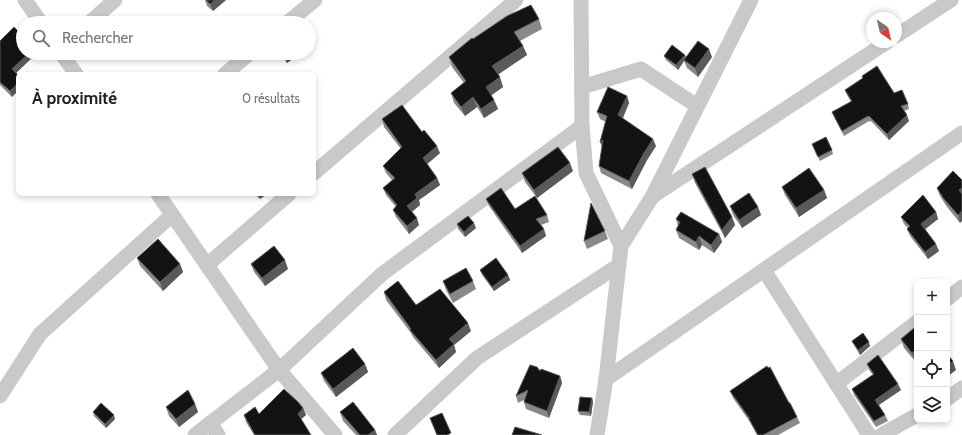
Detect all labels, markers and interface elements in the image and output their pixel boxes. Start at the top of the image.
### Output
north arrow [866,12,902,48]
search box [16,16,316,60]
icon: search [30,27,52,49]
text: Rechercher [62,29,133,47]
text: À proximité [32,88,117,108]
text: 0 résultats [242,90,300,106]
map controls [914,279,950,423]
button: + [914,279,950,315]
button: − [914,315,950,351]
button: locate [914,351,950,387]
button: layers [914,387,950,423]

